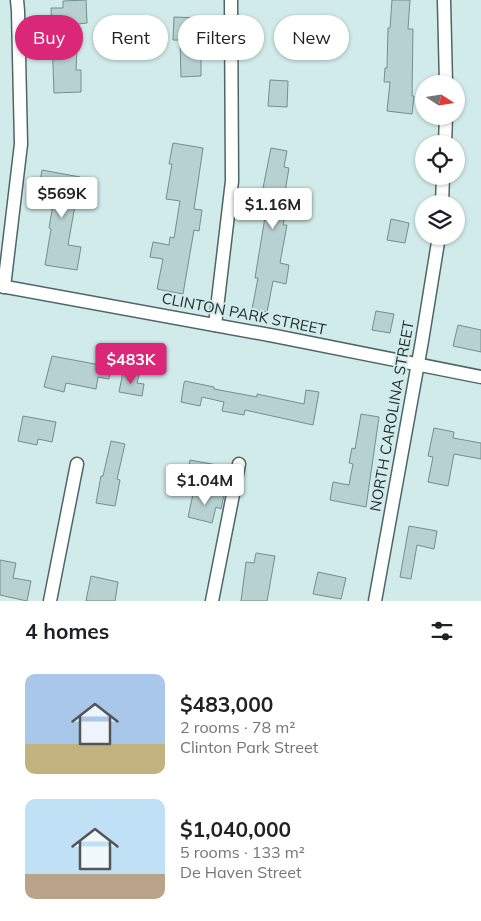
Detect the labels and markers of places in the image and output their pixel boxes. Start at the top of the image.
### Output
pin: $569K [27,176,97,219]
pin: $1.16M [232,188,314,230]
pin: $483K [96,342,166,385]
pin: $1.04M [164,464,246,506]

